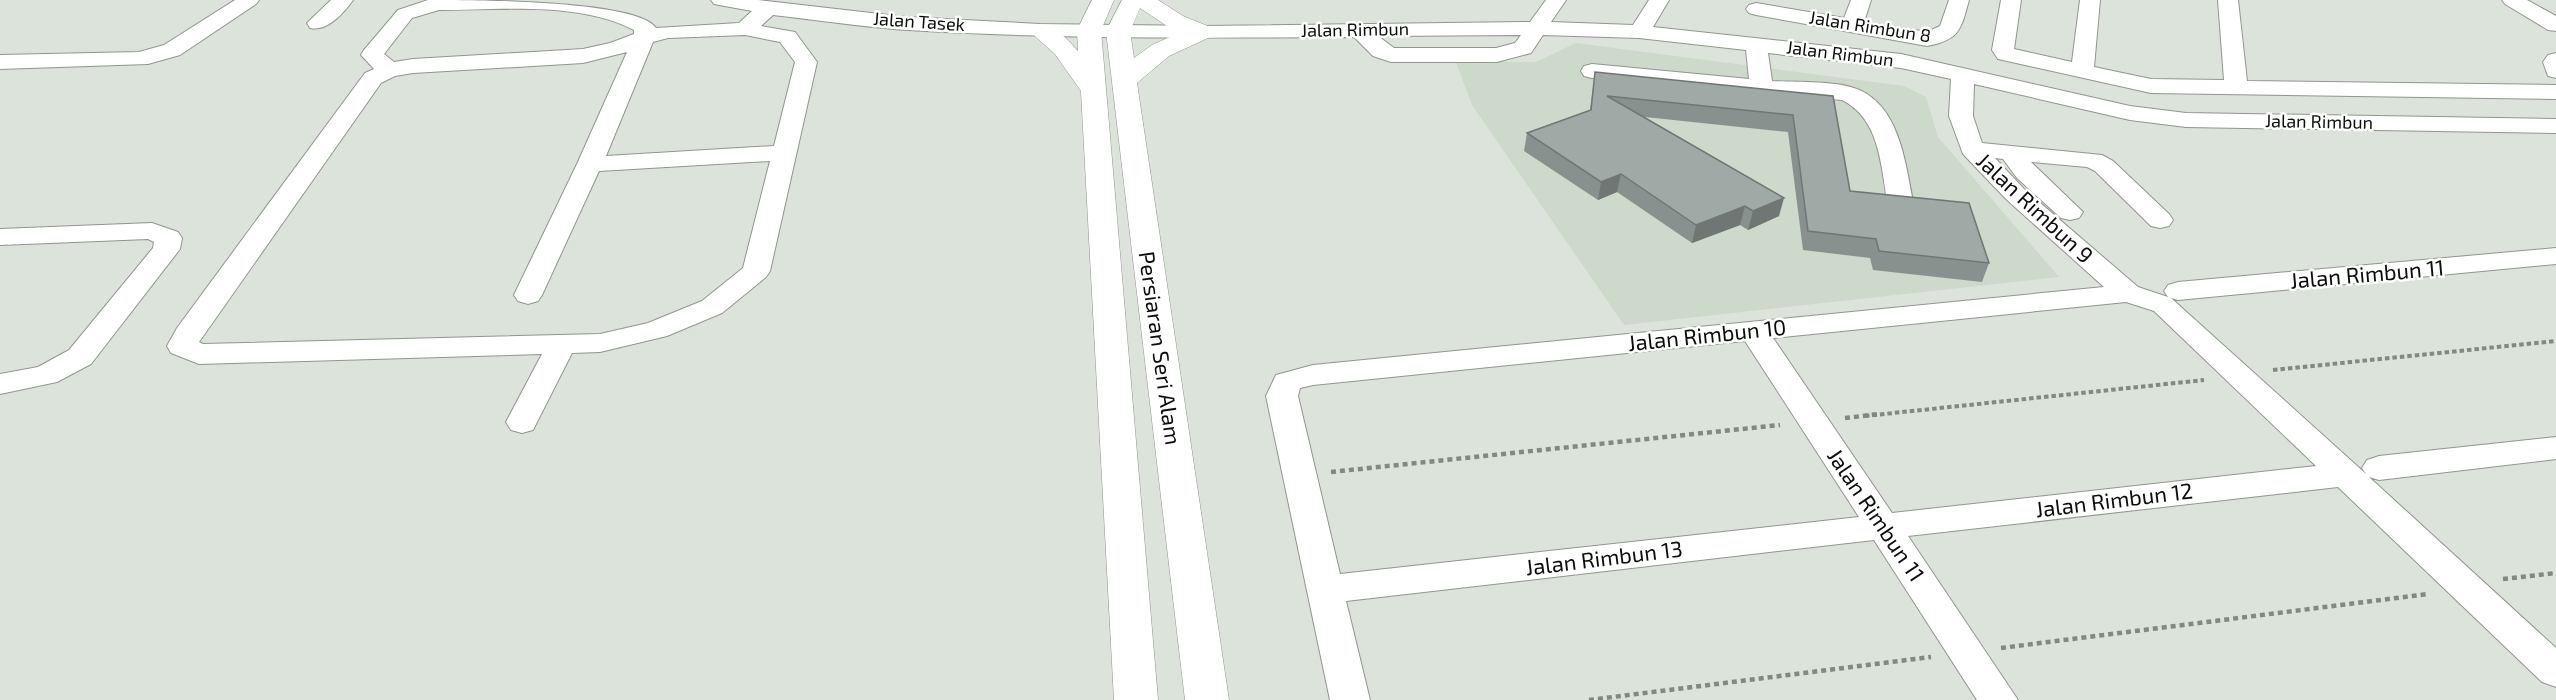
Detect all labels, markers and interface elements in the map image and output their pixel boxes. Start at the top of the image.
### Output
street label: Jalan Rimbun 8 [1808,6,1933,46]
street label: Jalan Tasek [872,7,966,35]
street label: Jalan Rimbun [1301,17,1409,41]
street label: Jalan Rimbun [1785,36,1895,71]
street label: Jalan Rimbun [2265,109,2373,133]
street label: Jalan Rimbun 9 [1972,147,2099,268]
street label: Persiaran Seri Alam [1135,249,1187,446]
street label: Jalan Rimbun 11 [2289,253,2445,293]
street label: Jalan Rimbun 10 [1626,313,1787,355]
street label: Jalan Rimbun 11 [1823,443,1931,586]
street label: Jalan Rimbun 12 [2034,476,2194,522]
street label: Jalan Rimbun 13 [1524,534,1684,580]

